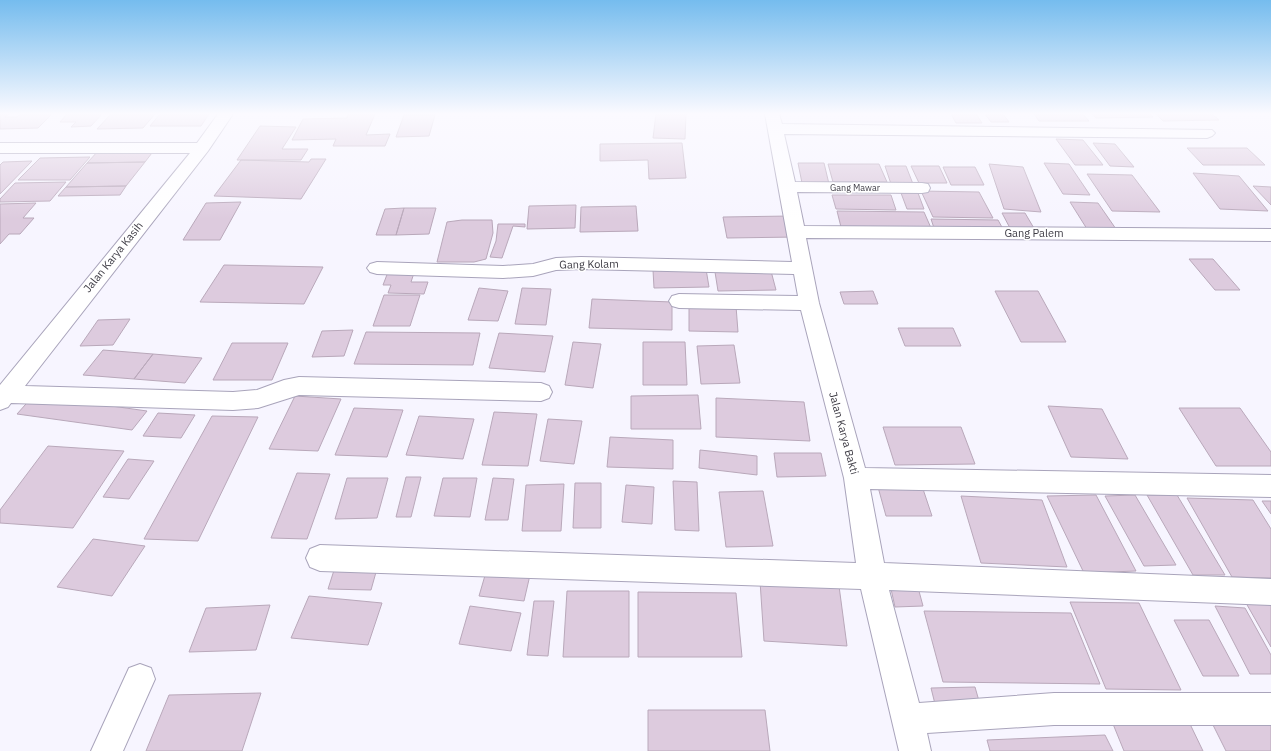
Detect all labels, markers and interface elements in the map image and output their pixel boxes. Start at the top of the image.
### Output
street label: Gang Mawar [830,182,881,193]
street label: Jalan Karya Kasih [80,219,146,295]
street label: Gang Palem [1004,226,1064,240]
street label: Gang Kolam [559,256,619,272]
street label: Jalan Karya Bakti [826,390,862,476]

